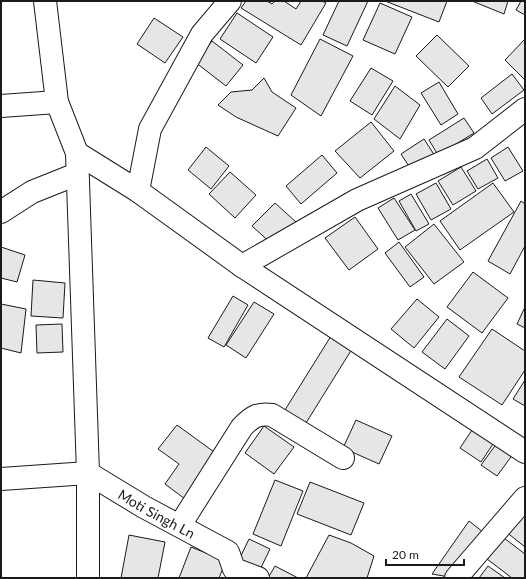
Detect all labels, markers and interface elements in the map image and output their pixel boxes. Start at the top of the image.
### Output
street label: Moti Singh Ln [115,485,198,541]
scale bar [386,541,464,567]
text: 20 m [392,547,419,562]

